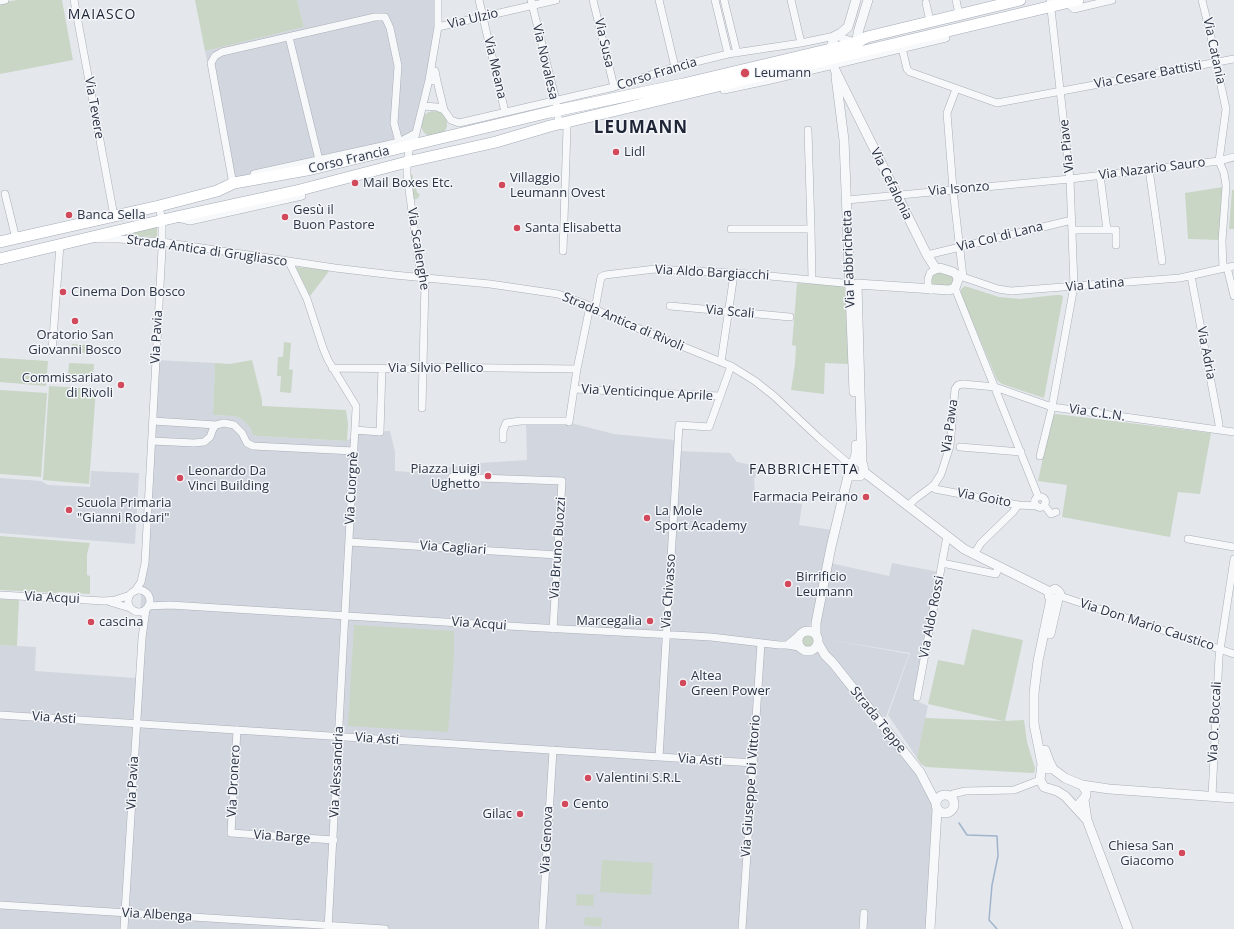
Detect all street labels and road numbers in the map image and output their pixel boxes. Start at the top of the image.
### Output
street label: Via Ulzio [446,6,500,32]
street label: Via Catania [1199,16,1229,86]
street label: Via Susa [591,17,617,69]
street label: Via Novalesa [529,23,561,101]
street label: Via Meana [480,36,510,100]
street label: Corso Francia [615,54,699,94]
street label: Via Cesare Battisti [1093,58,1203,92]
street label: Via Tevere [81,76,107,140]
street label: Via Piave [1056,118,1078,174]
street label: Corso Francia [307,143,391,177]
street label: Via Cefalonia [867,145,915,223]
street label: Via Nazario Sauro [1098,155,1206,183]
street label: Via Isonzo [928,179,990,199]
street label: Via Scalenghe [404,207,432,291]
street label: Via Fabbrichetta [839,210,859,308]
street label: Via Col di Lana [955,219,1045,255]
street label: Strada Antica di Grugliasco [126,232,288,270]
street label: Via Aldo Bargiacchi [654,262,770,284]
street label: Via Latina [1065,275,1125,295]
street label: Strada Antica di Rivoli [560,289,686,355]
street label: Via Scali [705,302,755,322]
street label: Via Pavia [148,310,166,364]
street label: Via Adria [1193,325,1219,381]
street label: Via Silvio Pellico [388,360,484,376]
street label: Via Venticinque Aprile [581,382,713,404]
street label: Via Pawa [939,398,961,454]
street label: Via C.L.N. [1068,401,1126,425]
street label: Via Cuorgnè [342,451,362,525]
street label: Via Goito [956,485,1012,511]
street label: Via Bruno Buozzi [547,497,569,599]
street label: Via Cagliari [419,538,487,558]
street label: Via Chivasso [659,553,679,629]
street label: Via Aldo Rossi [916,574,948,660]
street label: Via Acqui [24,589,80,607]
street label: Via Don Mario Caustico [1078,596,1216,654]
street label: Via Acqui [451,614,507,634]
street label: Via O. Boccali [1205,681,1225,763]
street label: Strada Teppe [847,684,909,756]
street label: Via Asti [32,709,76,727]
street label: Via Giuseppe Di Vittorio [738,714,764,858]
street label: Via Alessandria [327,726,347,818]
street label: Via Asti [355,730,399,748]
street label: Via Dronero [224,744,244,818]
street label: Via Asti [678,751,722,769]
street label: Via Pavia [124,756,142,810]
street label: Via Genova [537,806,557,874]
street label: Via Barge [253,827,311,847]
street label: Via Albenga [121,905,193,925]

